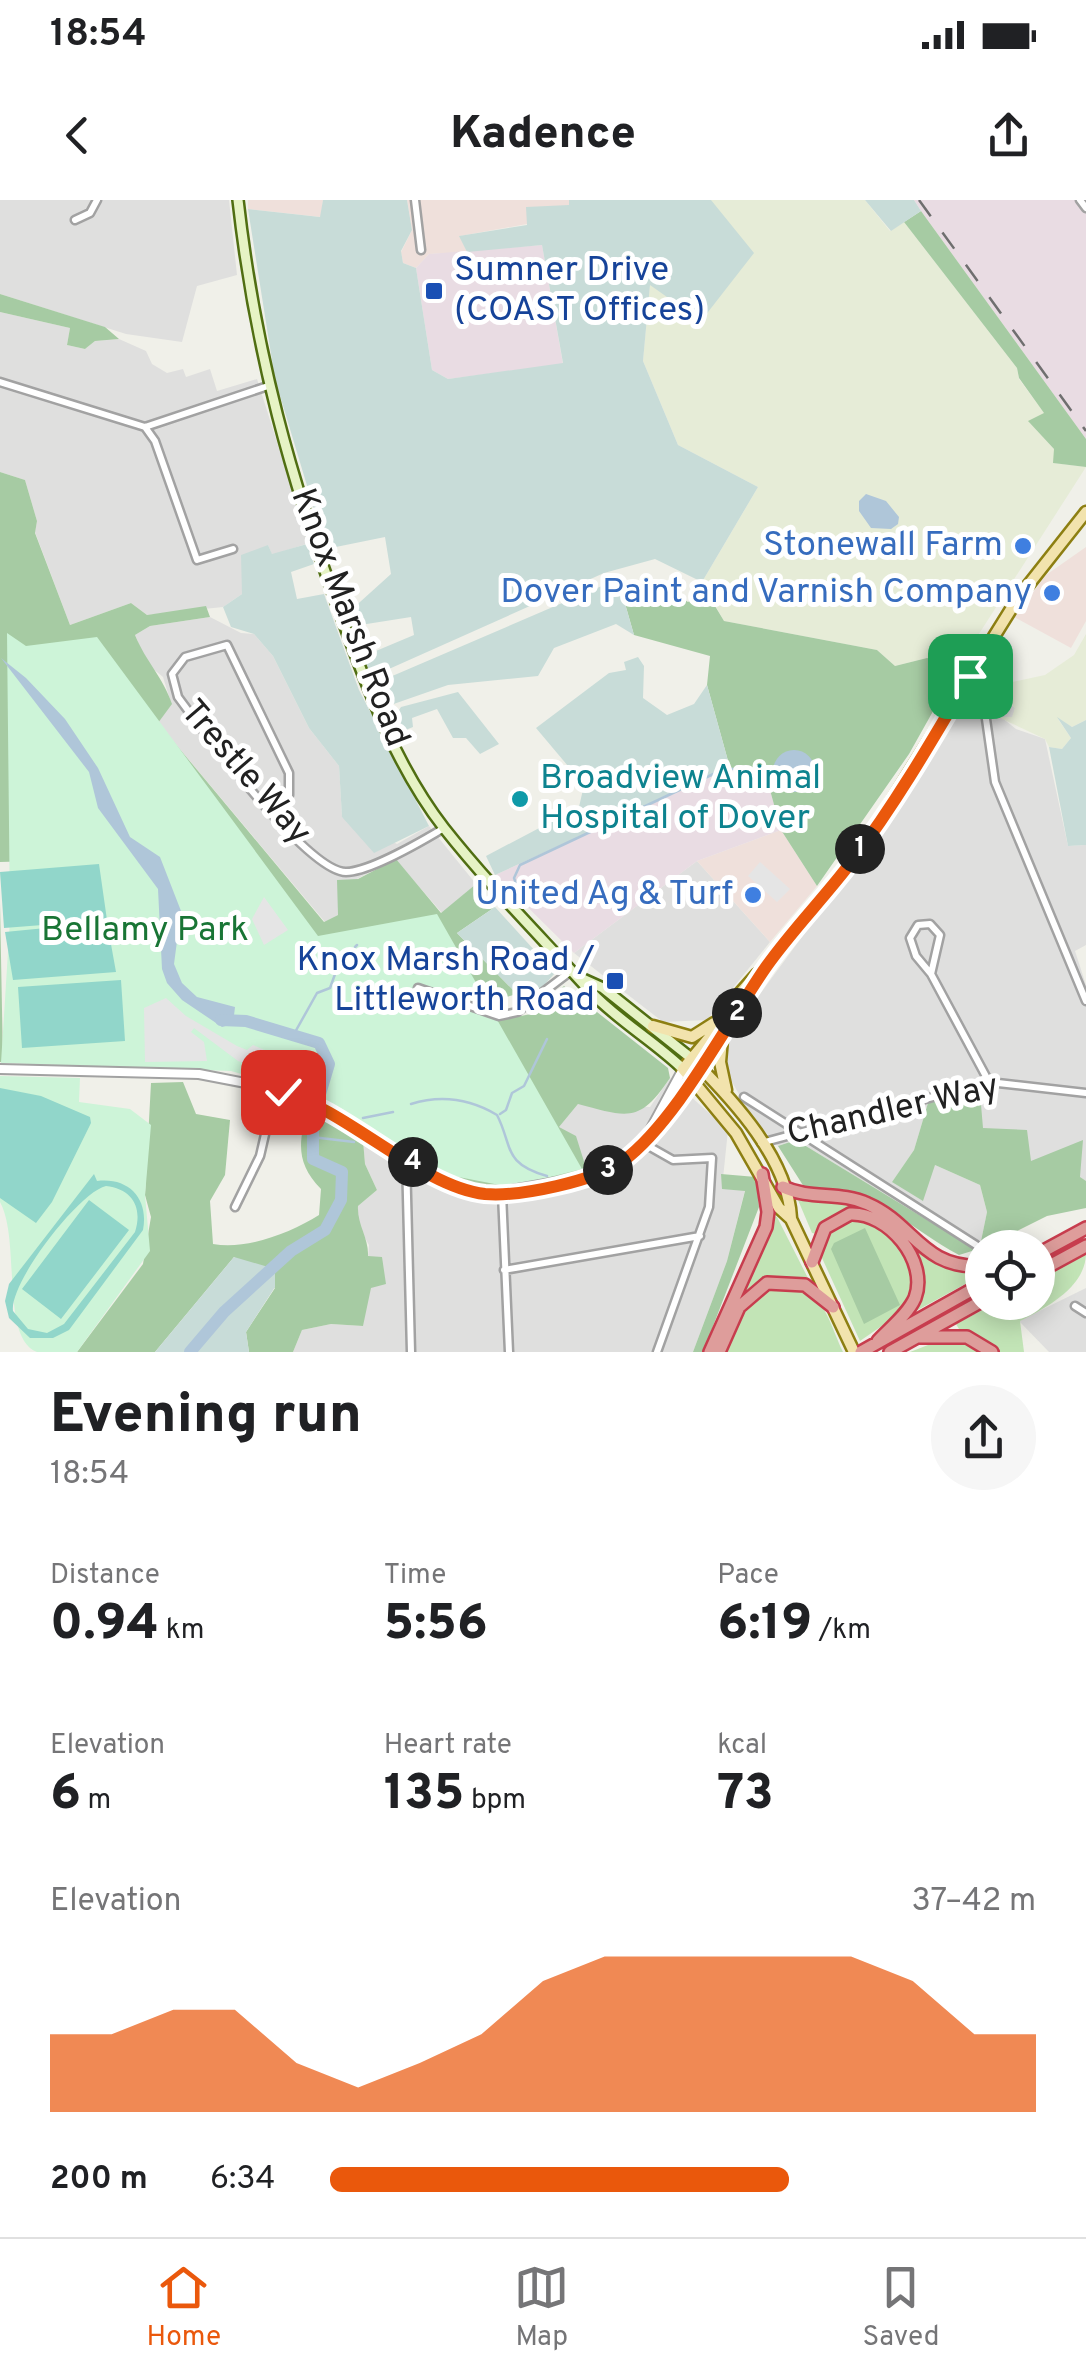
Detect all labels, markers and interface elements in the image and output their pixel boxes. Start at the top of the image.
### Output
text: 18:54 [50,11,147,60]
text: Kadence [450,107,636,164]
icon: back [50,108,105,163]
icon: share [981,108,1036,163]
place label: Sumner Drive (COAST Offices) [454,249,705,333]
marker: Sumner Drive (COAST Offices) [423,280,445,302]
street label: Knox Marsh Road [280,483,418,753]
place label: Stonewall Farm [763,524,1003,568]
marker: Stonewall Farm [1012,535,1034,557]
place label: Dover Paint and Varnish Company [500,571,1032,615]
marker: Dover Paint and Varnish Company [1041,582,1063,604]
pin [928,634,1013,719]
icon: arrive [943,649,998,704]
street label: Trestle Way [170,691,320,855]
place label: Broadview Animal Hospital of Dover [540,757,821,841]
marker: Broadview Animal Hospital of Dover [509,788,531,810]
pin: 1 [835,824,885,874]
text: 1 [854,831,866,867]
place label: United Ag & Turf [475,873,733,917]
marker: United Ag & Turf [742,884,764,906]
park label: Bellamy Park [41,909,249,953]
place label: Knox Marsh Road / Littleworth Road [297,939,595,1023]
marker: Knox Marsh Road / Littleworth Road [604,970,626,992]
pin: 2 [712,988,762,1038]
text: 2 [728,995,746,1031]
pin [241,1050,326,1135]
icon: check [256,1065,311,1120]
street label: Chandler Way [783,1065,1003,1157]
pin: 4 [388,1137,438,1187]
text: 4 [404,1144,422,1180]
pin: 3 [583,1145,633,1195]
text: 3 [600,1152,616,1188]
map controls [965,1230,1055,1320]
button: locate [965,1230,1055,1320]
text: Evening run [50,1382,362,1452]
button: share [931,1385,1036,1490]
text: 18:54 [50,1455,129,1495]
text: Distance [50,1558,160,1594]
text: Time [384,1558,446,1594]
text: Pace [717,1558,779,1594]
text: 0.94 [50,1594,159,1657]
text: 5:56 [384,1594,488,1657]
text: 6:19 [717,1594,812,1657]
text: km [159,1613,204,1649]
text: /km [812,1613,871,1649]
text: Elevation [50,1728,165,1764]
text: Heart rate [384,1728,512,1764]
text: kcal [717,1728,767,1764]
text: 6 [50,1764,81,1827]
text: 135 [384,1764,464,1827]
text: 73 [717,1764,774,1827]
text: m [81,1783,111,1819]
text: bpm [464,1783,526,1819]
text: Elevation [50,1882,182,1922]
text: 37–42 m [912,1882,1036,1922]
text: 200 m [50,2160,148,2200]
text: 6:34 [210,2160,275,2200]
tab: Home [147,2260,221,2356]
tab: Map [514,2260,569,2356]
tab: Saved [862,2260,939,2356]

